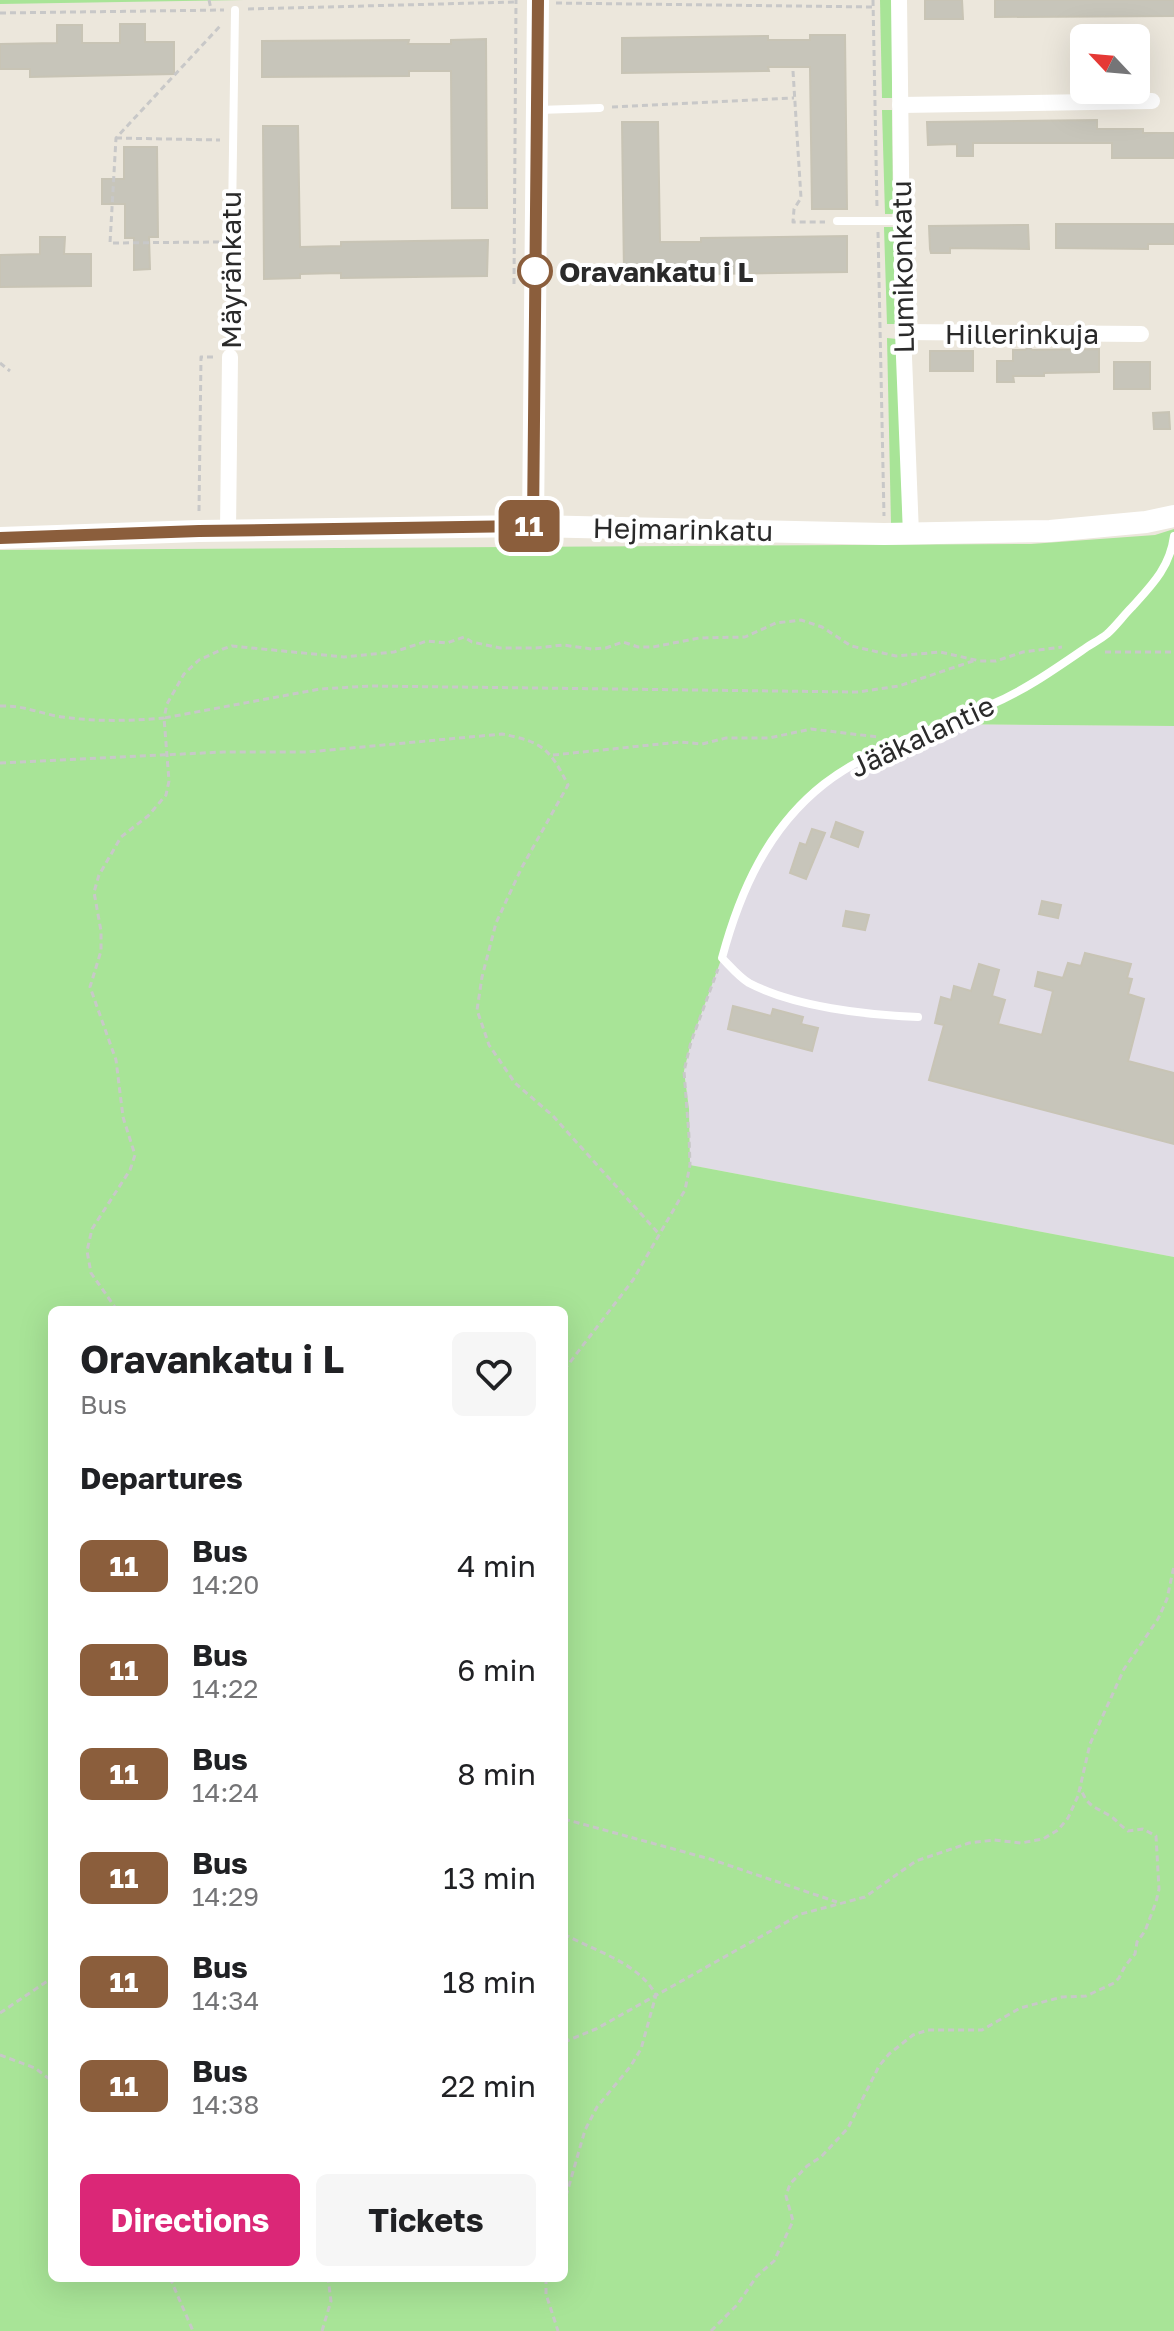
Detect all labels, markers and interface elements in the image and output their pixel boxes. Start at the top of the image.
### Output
north arrow [1070,24,1150,104]
map controls [1070,24,1150,104]
street label: Lumikonkatu [884,180,920,354]
street label: Mäyränkatu [214,191,247,349]
marker: Oravankatu i L [518,254,552,288]
place label: Oravankatu i L [559,255,754,288]
street label: Hillerinkuja [945,317,1099,350]
line badge: 11 [493,500,565,552]
text: 11 [515,509,543,542]
street label: Hejmarinkatu [592,511,774,547]
street label: Jääkalantie [845,688,999,784]
button: heart [452,1332,536,1416]
text: Oravankatu i L [80,1336,344,1381]
text: Bus [80,1389,127,1420]
text: Departures [80,1460,243,1496]
text: Bus [192,1533,248,1569]
text: 4 min [457,1548,536,1584]
text: 11 [110,1549,138,1582]
text: 14:20 [192,1569,259,1600]
text: Bus [192,1637,248,1673]
text: 6 min [457,1652,536,1688]
text: 11 [110,1653,138,1686]
text: 14:22 [192,1673,258,1704]
text: Bus [192,1741,248,1777]
text: 8 min [457,1756,536,1792]
text: 11 [110,1757,138,1790]
text: 14:24 [192,1777,259,1808]
text: Bus [192,1845,248,1881]
text: 13 min [443,1860,536,1896]
text: 11 [110,1861,138,1894]
text: 14:29 [192,1881,259,1912]
text: Bus [192,1949,248,1985]
text: 18 min [443,1964,536,2000]
text: 11 [110,1965,138,1998]
text: 14:34 [192,1985,259,2016]
text: Bus [192,2053,248,2089]
text: 22 min [441,2068,536,2104]
text: 11 [110,2069,138,2102]
text: 14:38 [192,2089,259,2120]
button: Directions [80,2174,300,2266]
button: Tickets [316,2174,536,2266]

